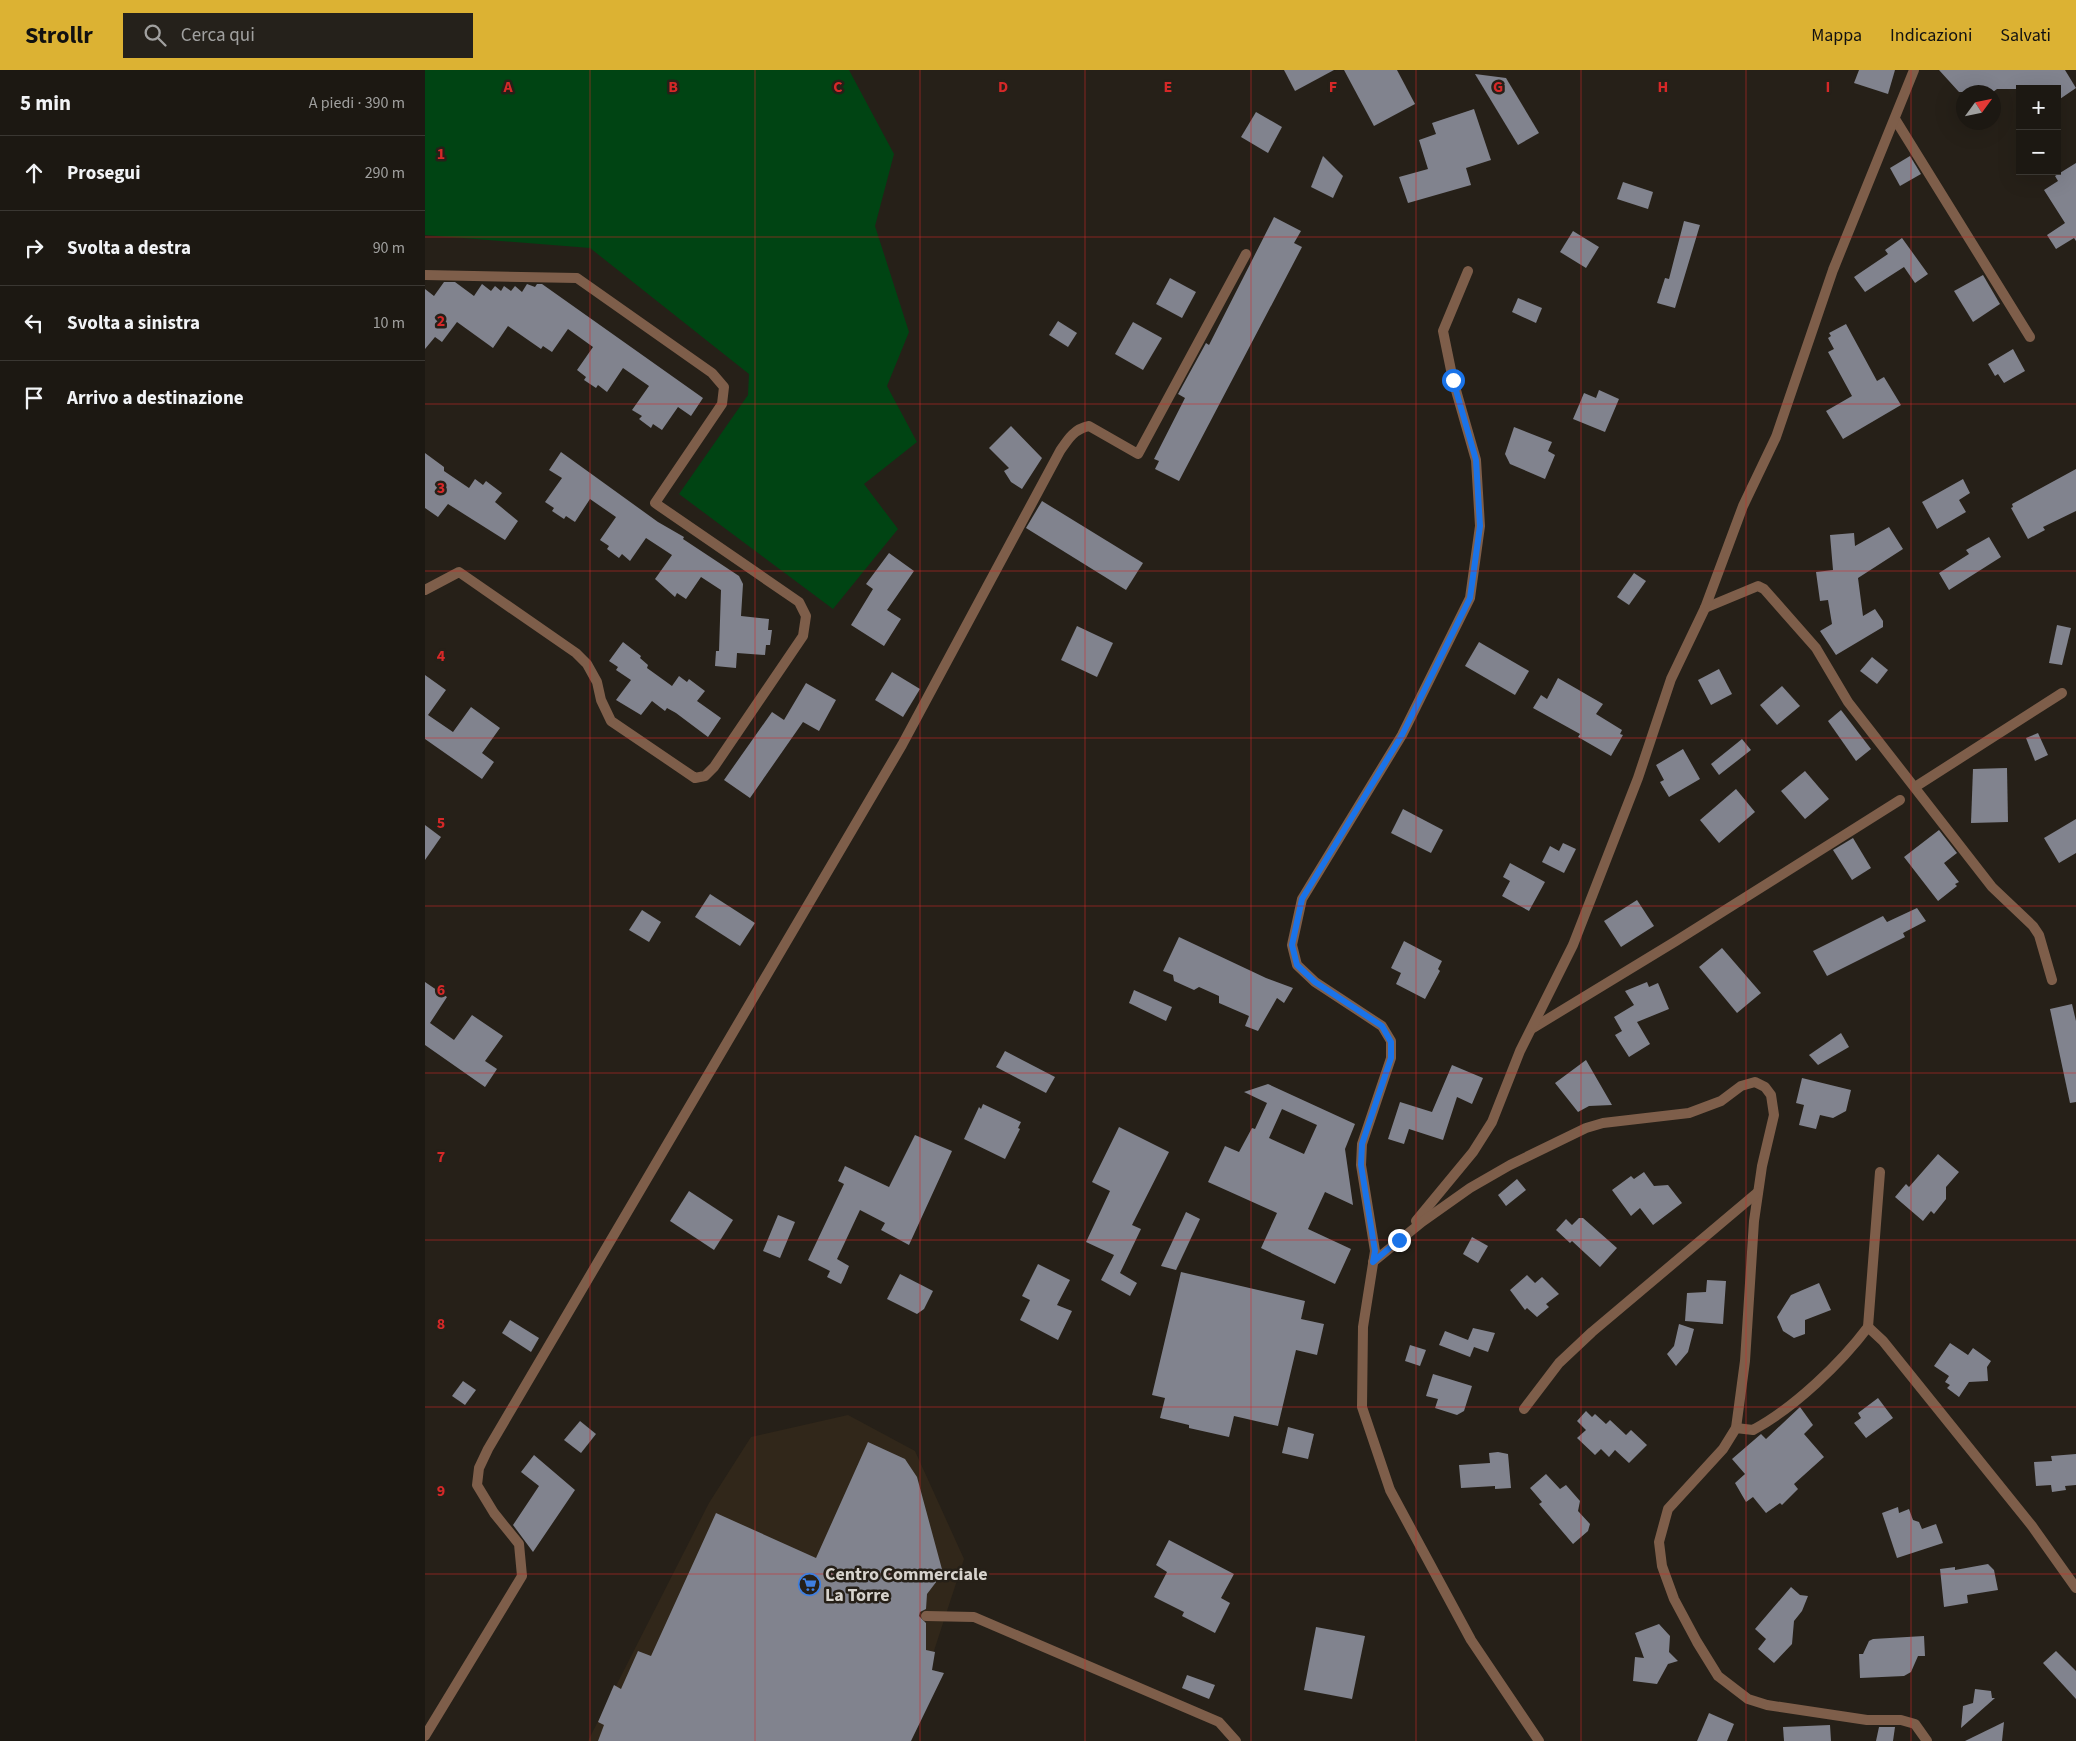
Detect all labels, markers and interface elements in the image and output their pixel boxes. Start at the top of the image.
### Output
search box [123,13,473,58]
text: Strollr [25,18,93,53]
icon: search [141,21,169,49]
text: Cerca qui [181,22,255,49]
text: Mappa [1811,23,1862,48]
text: Indicazioni [1890,23,1972,48]
text: Salvati [2000,23,2051,48]
text: A [502,76,513,98]
text: B [668,76,678,98]
text: C [833,76,843,98]
text: D [998,76,1008,98]
text: E [1164,76,1172,98]
text: F [1329,76,1337,98]
text: G [1493,76,1503,98]
text: H [1658,76,1668,98]
text: I [1826,76,1830,98]
north arrow [1956,85,2001,130]
map controls [2016,85,2061,175]
button: + [2016,85,2061,130]
text: 5 min [20,88,71,118]
text: A piedi · 390 m [309,92,405,114]
button: − [2016,130,2061,175]
text: 1 [437,143,445,165]
icon: ahead [20,159,48,187]
text: Prosegui [67,160,140,187]
text: 290 m [365,162,405,184]
icon: right [20,234,48,262]
text: Svolta a destra [67,235,191,262]
text: 90 m [373,237,405,259]
icon: left [20,309,48,337]
text: Svolta a sinistra [67,310,200,337]
text: 2 [437,310,445,332]
text: 10 m [373,312,405,334]
route start [1442,369,1465,392]
icon: arrive [20,384,48,412]
text: Arrivo a destinazione [67,385,244,412]
text: 3 [437,477,445,499]
text: 4 [437,645,446,667]
text: 5 [437,812,445,834]
text: 6 [437,979,445,1001]
text: 7 [437,1146,445,1168]
route end [1388,1229,1411,1252]
text: 8 [437,1313,445,1335]
text: 9 [437,1480,445,1502]
place label: Centro Commerciale La Torre [825,1562,988,1608]
supermarket icon: Centro Commerciale La Torre [797,1572,821,1596]

